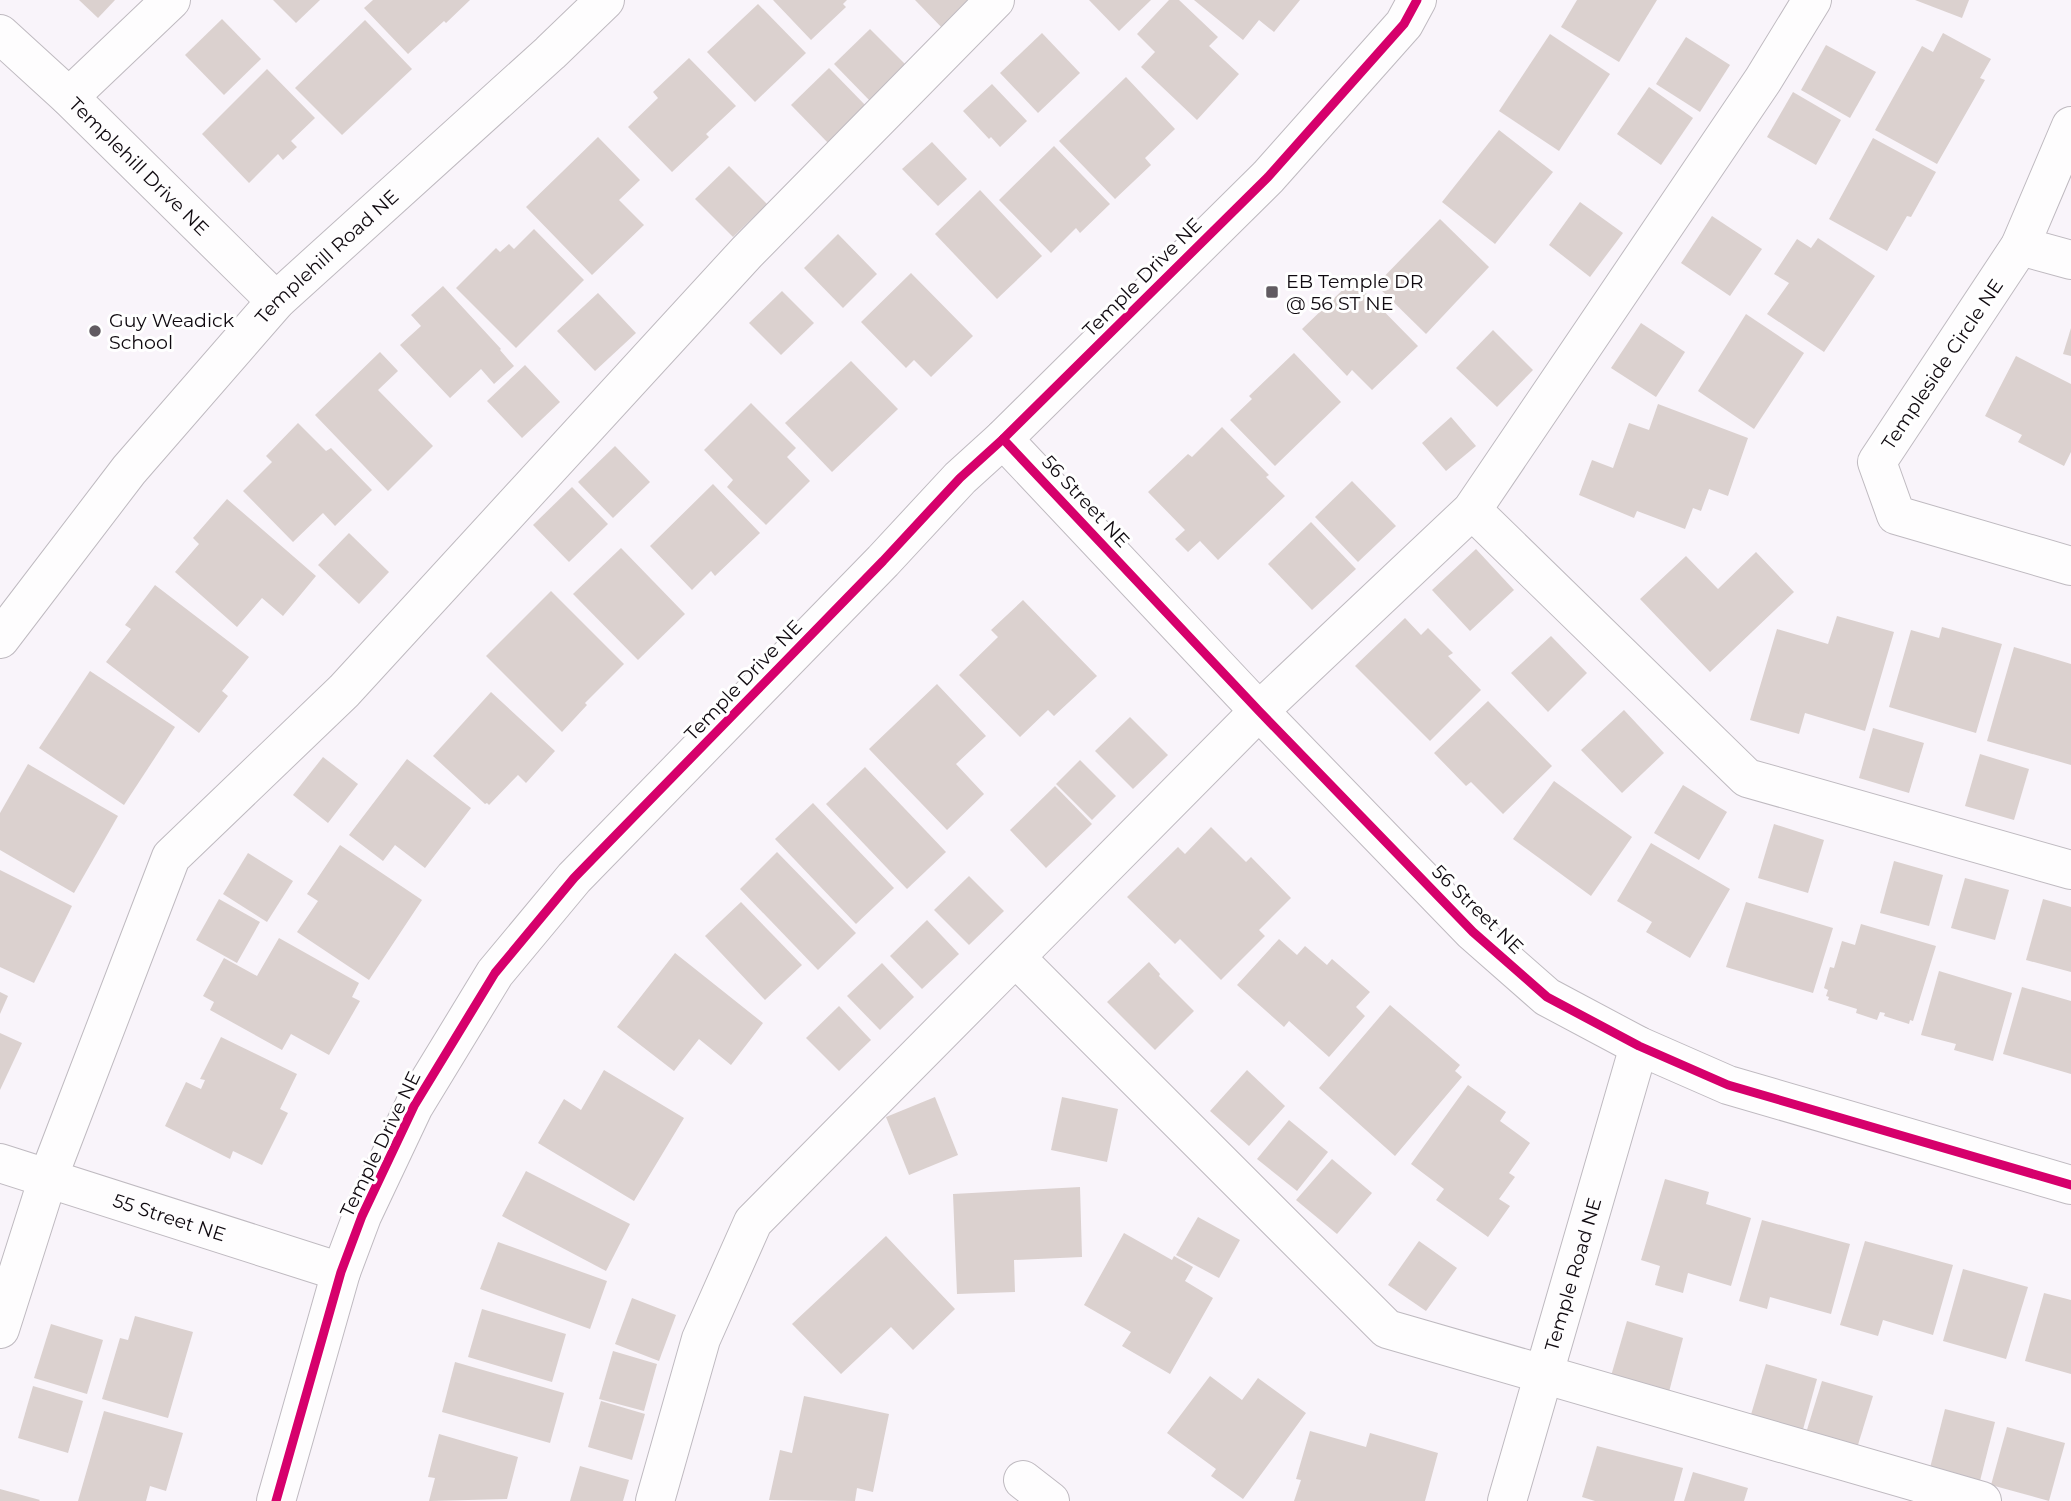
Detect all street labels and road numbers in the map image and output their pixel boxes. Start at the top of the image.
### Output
street label: Templehill Drive NE [64,93,214,240]
street label: Templehill Road NE [251,185,403,329]
street label: Temple Drive NE [1078,213,1207,342]
street label: Templeside Circle NE [1877,275,2008,454]
street label: 56 Street NE [1037,450,1134,552]
street label: Temple Drive NE [680,615,807,745]
street label: 56 Street NE [1427,860,1528,959]
street label: Temple Drive NE [335,1068,426,1221]
street label: 55 Street NE [110,1189,229,1246]
street label: Temple Road NE [1540,1195,1606,1354]

